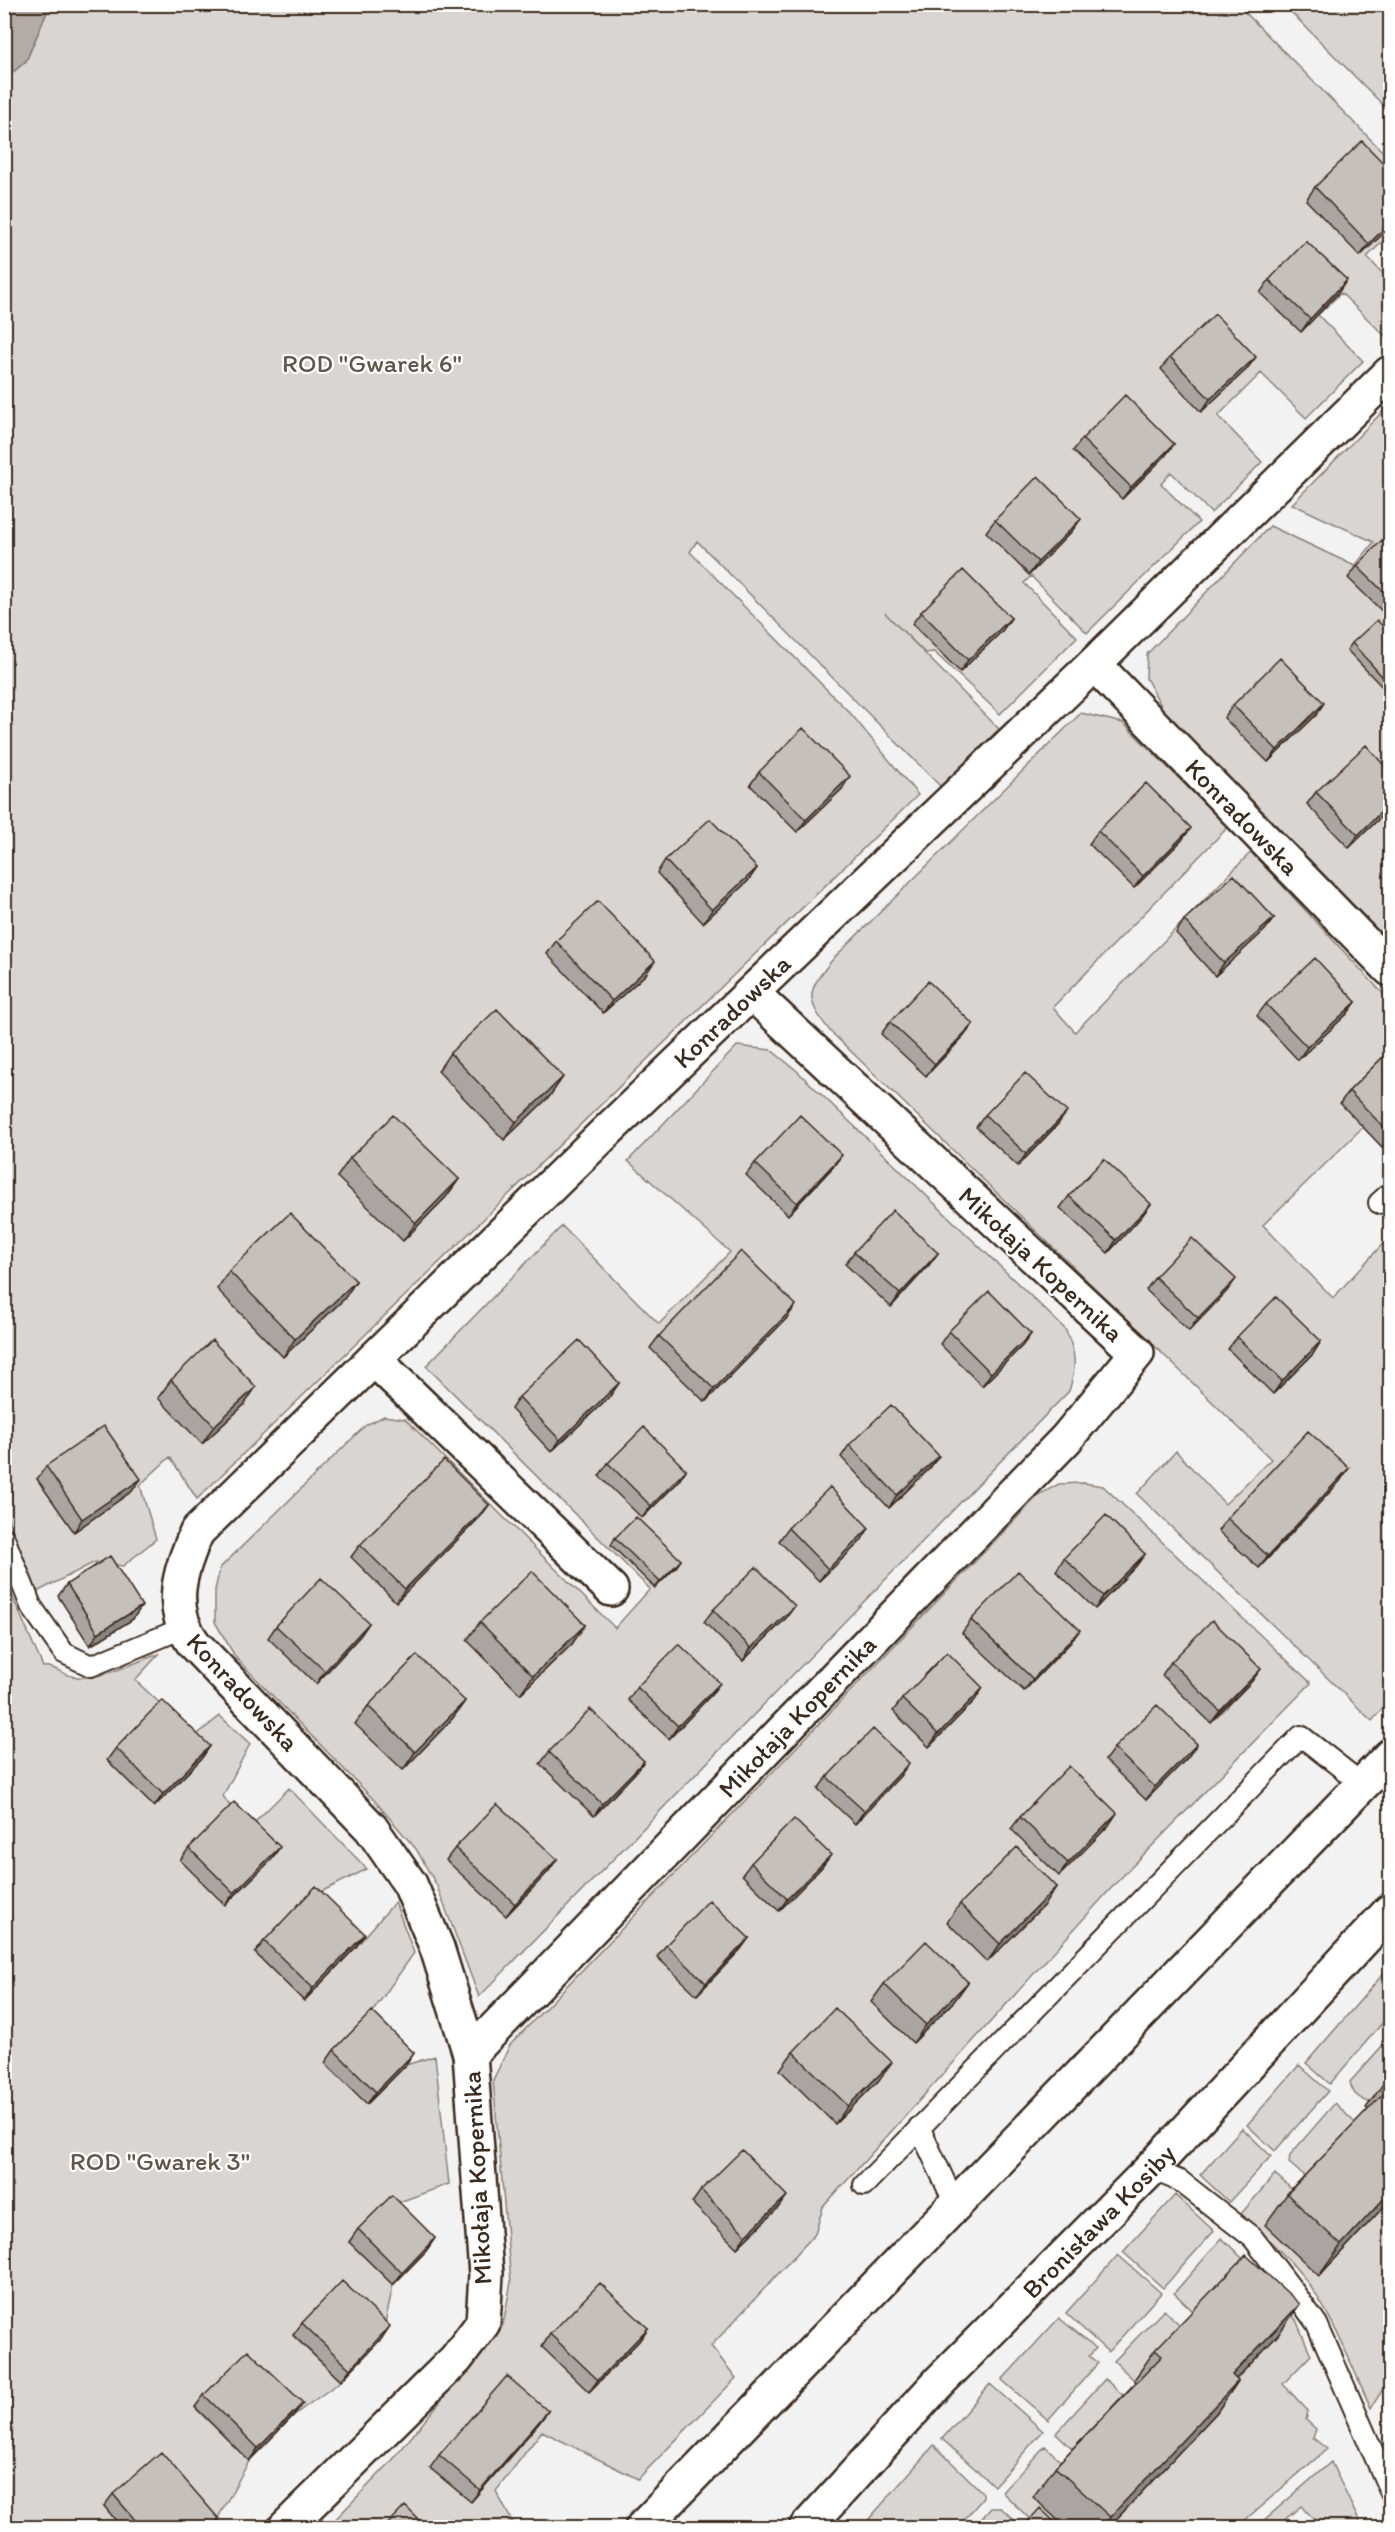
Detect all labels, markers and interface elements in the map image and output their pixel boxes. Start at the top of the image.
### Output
park label: ROD "Gwarek 6" [282,347,462,379]
street label: Konradowska [1178,752,1307,882]
street label: Konradowska [666,947,798,1075]
street label: Mikołaja Kopernika [952,1179,1130,1349]
street label: Konradowska [180,1626,306,1758]
street label: Mikołaja Kopernika [711,1628,883,1804]
street label: Mikołaja Kopernika [455,2070,499,2286]
street label: Bronisława Kosiby [1015,2137,1182,2305]
park label: ROD "Gwarek 3" [70,2145,250,2177]

